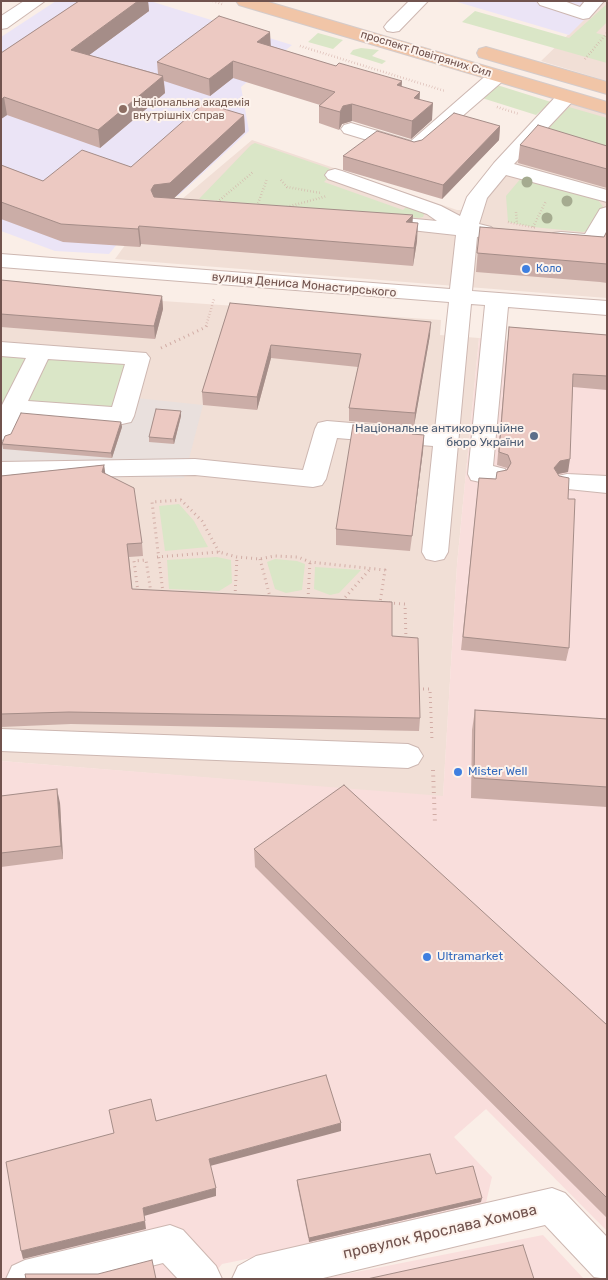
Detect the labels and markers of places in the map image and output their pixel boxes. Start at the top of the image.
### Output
place label: Національна академія внутрішніх справ [133,96,250,122]
marker: Національна академія внутрішніх справ [117,103,129,115]
place label: Коло [536,262,562,276]
marker: Коло [520,263,532,275]
place label: Національне антикорупційне бюро України [355,422,524,450]
marker: Національне антикорупційне бюро України [528,430,540,442]
place label: Mister Well [468,765,527,779]
marker: Mister Well [452,766,464,778]
place label: Ultramarket [437,950,503,964]
marker: Ultramarket [421,951,433,963]

